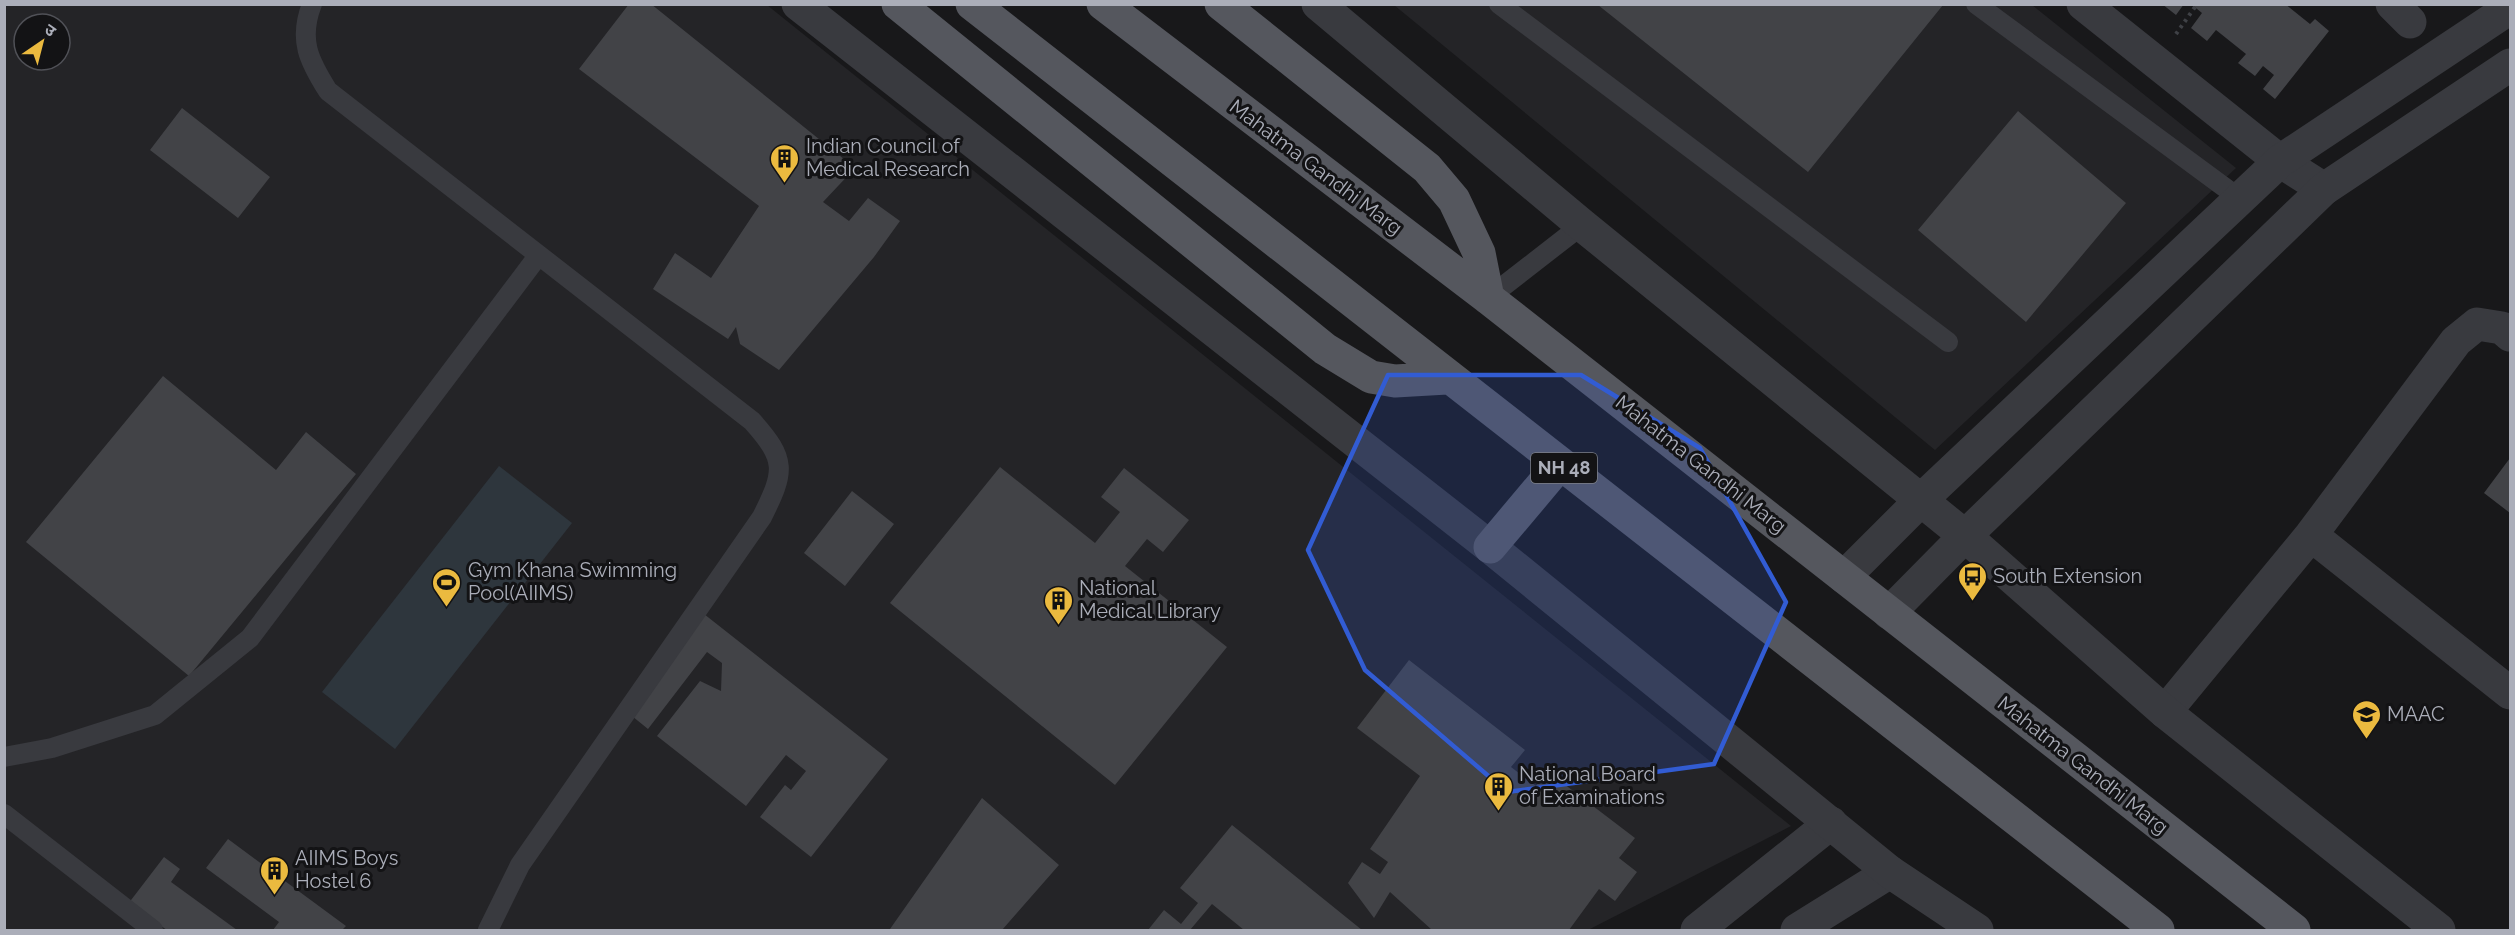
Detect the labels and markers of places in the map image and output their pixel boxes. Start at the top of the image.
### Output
place label: Indian Council of Medical Research [806,134,970,181]
building icon: Indian Council of Medical Research [769,142,801,184]
place label: Gym Khana Swimming Pool(AIIMS) [468,558,677,605]
bus stop icon: South Extension [1956,560,1988,602]
place label: South Extension [1993,564,2142,588]
sports icon: Gym Khana Swimming Pool(AIIMS) [431,566,463,608]
place label: National Medical Library [1079,576,1221,623]
building icon: National Medical Library [1042,584,1074,626]
school or university icon: MAAC [2350,698,2382,740]
place label: MAAC [2387,702,2445,726]
place label: National Board of Examinations [1519,762,1665,809]
building icon: National Board of Examinations [1482,770,1514,812]
place label: AIIMS Boys Hostel 6 [295,846,398,893]
building icon: AIIMS Boys Hostel 6 [258,854,290,896]

